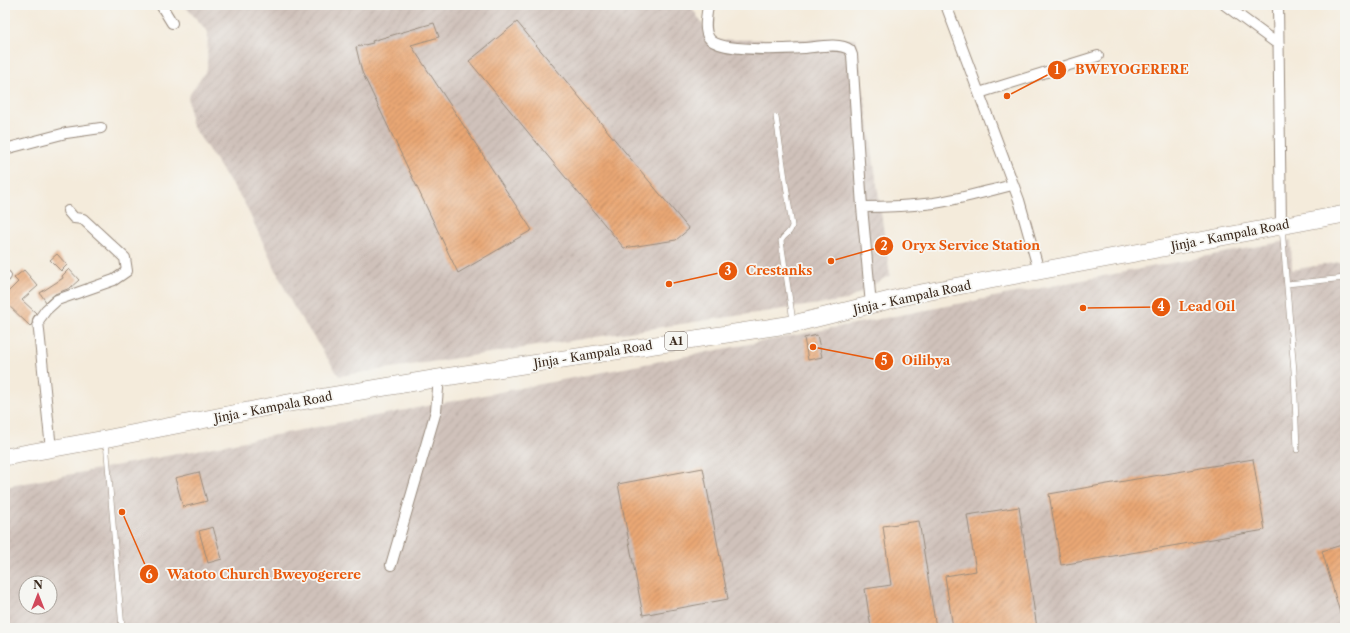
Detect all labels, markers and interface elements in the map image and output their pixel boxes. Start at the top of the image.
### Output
callout: BWEYOGERERE [1047,57,1197,82]
text: BWEYOGERERE [1075,61,1189,77]
text: 1 [1054,62,1060,77]
street label: Jinja - Kampala Road [1168,216,1291,254]
callout: Oryx Service Station [874,233,1048,258]
text: Oryx Service Station [902,237,1040,253]
text: 2 [880,238,888,253]
callout: Crestanks [718,258,821,283]
text: Crestanks [746,262,812,278]
text: 3 [725,263,732,278]
street label: Jinja - Kampala Road [850,277,973,317]
callout: Lead Oil [1151,294,1243,319]
text: Lead Oil [1179,298,1236,314]
text: 4 [1157,299,1165,314]
road number: A1 [665,332,687,350]
street label: Jinja - Kampala Road [531,337,654,371]
callout: Oilibya [874,348,958,373]
text: Oilibya [902,352,951,368]
text: 5 [881,353,888,368]
street label: Jinja - Kampala Road [211,388,334,426]
callout: Watoto Church Bweyogerere [139,562,369,587]
text: Watoto Church Bweyogerere [166,566,361,582]
text: 6 [145,567,153,582]
north arrow [18,575,58,615]
text: N [33,578,43,592]

